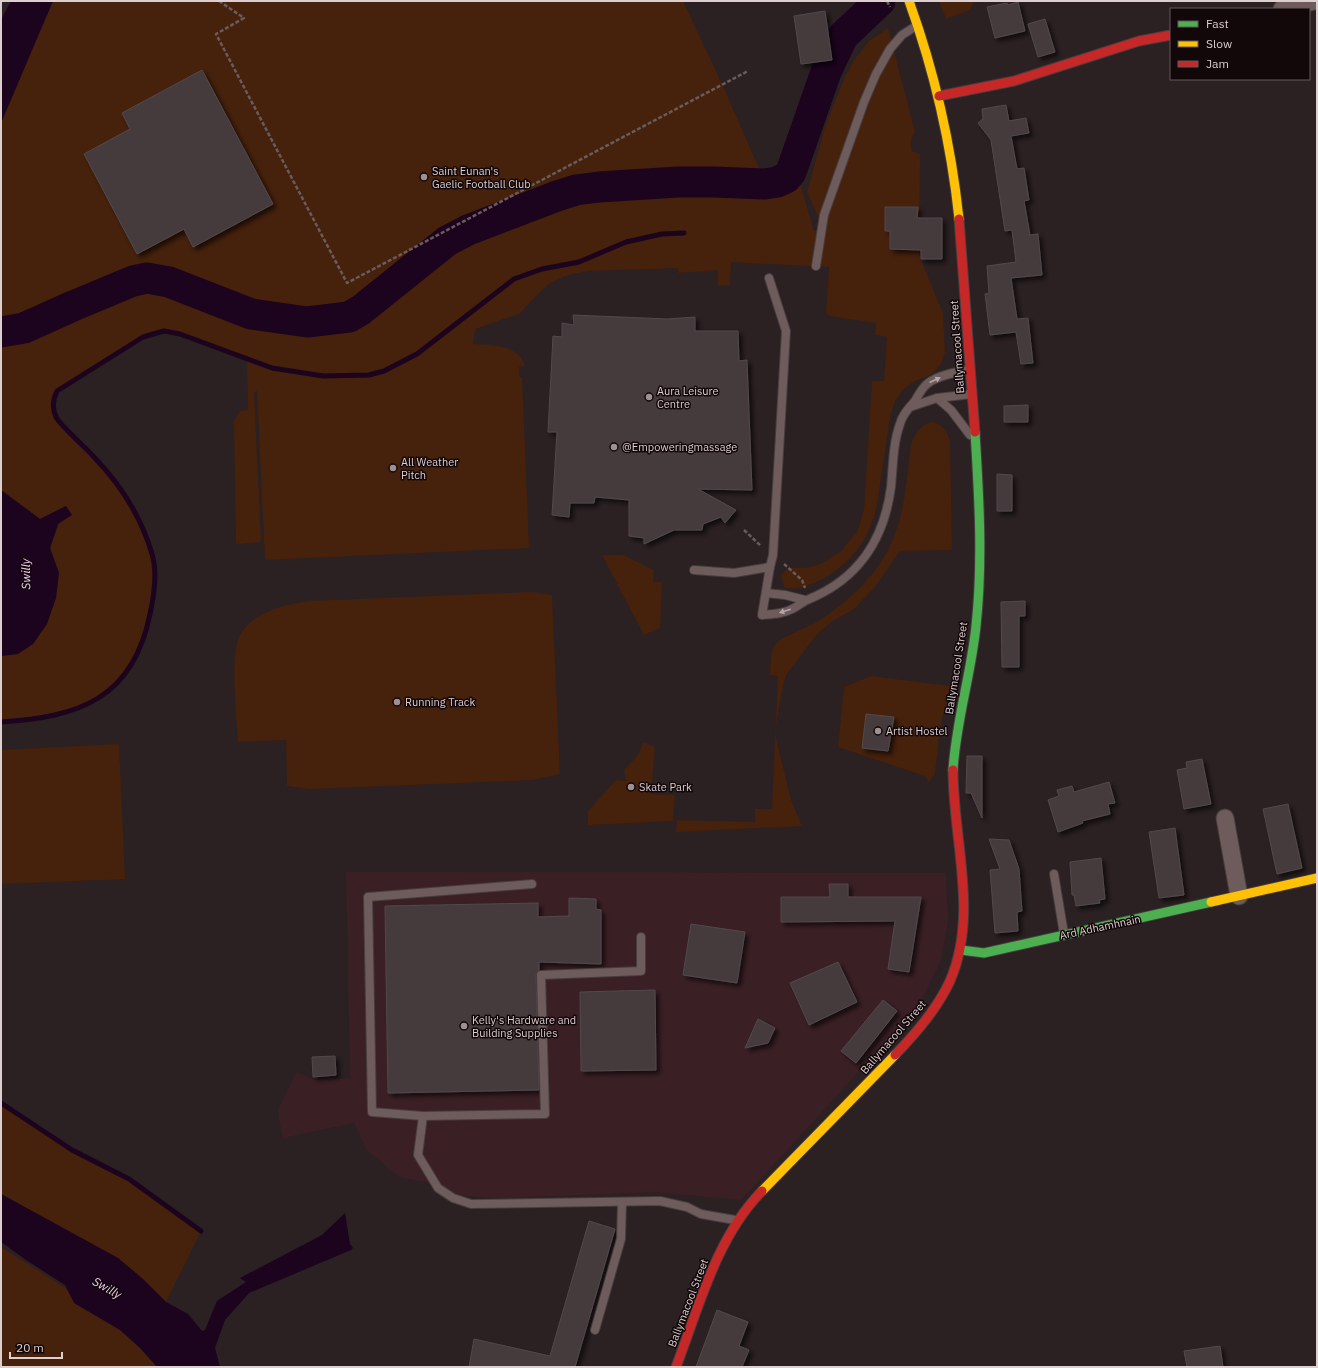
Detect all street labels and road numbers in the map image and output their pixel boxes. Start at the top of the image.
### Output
street label: Ballymacool Street [947,300,967,394]
street label: Ballymacool Street [942,621,970,715]
street label: Ard Adhamhnain [1058,912,1142,942]
street label: Ballymacool Street [857,997,929,1077]
street label: Ballymacool Street [665,1257,711,1349]

